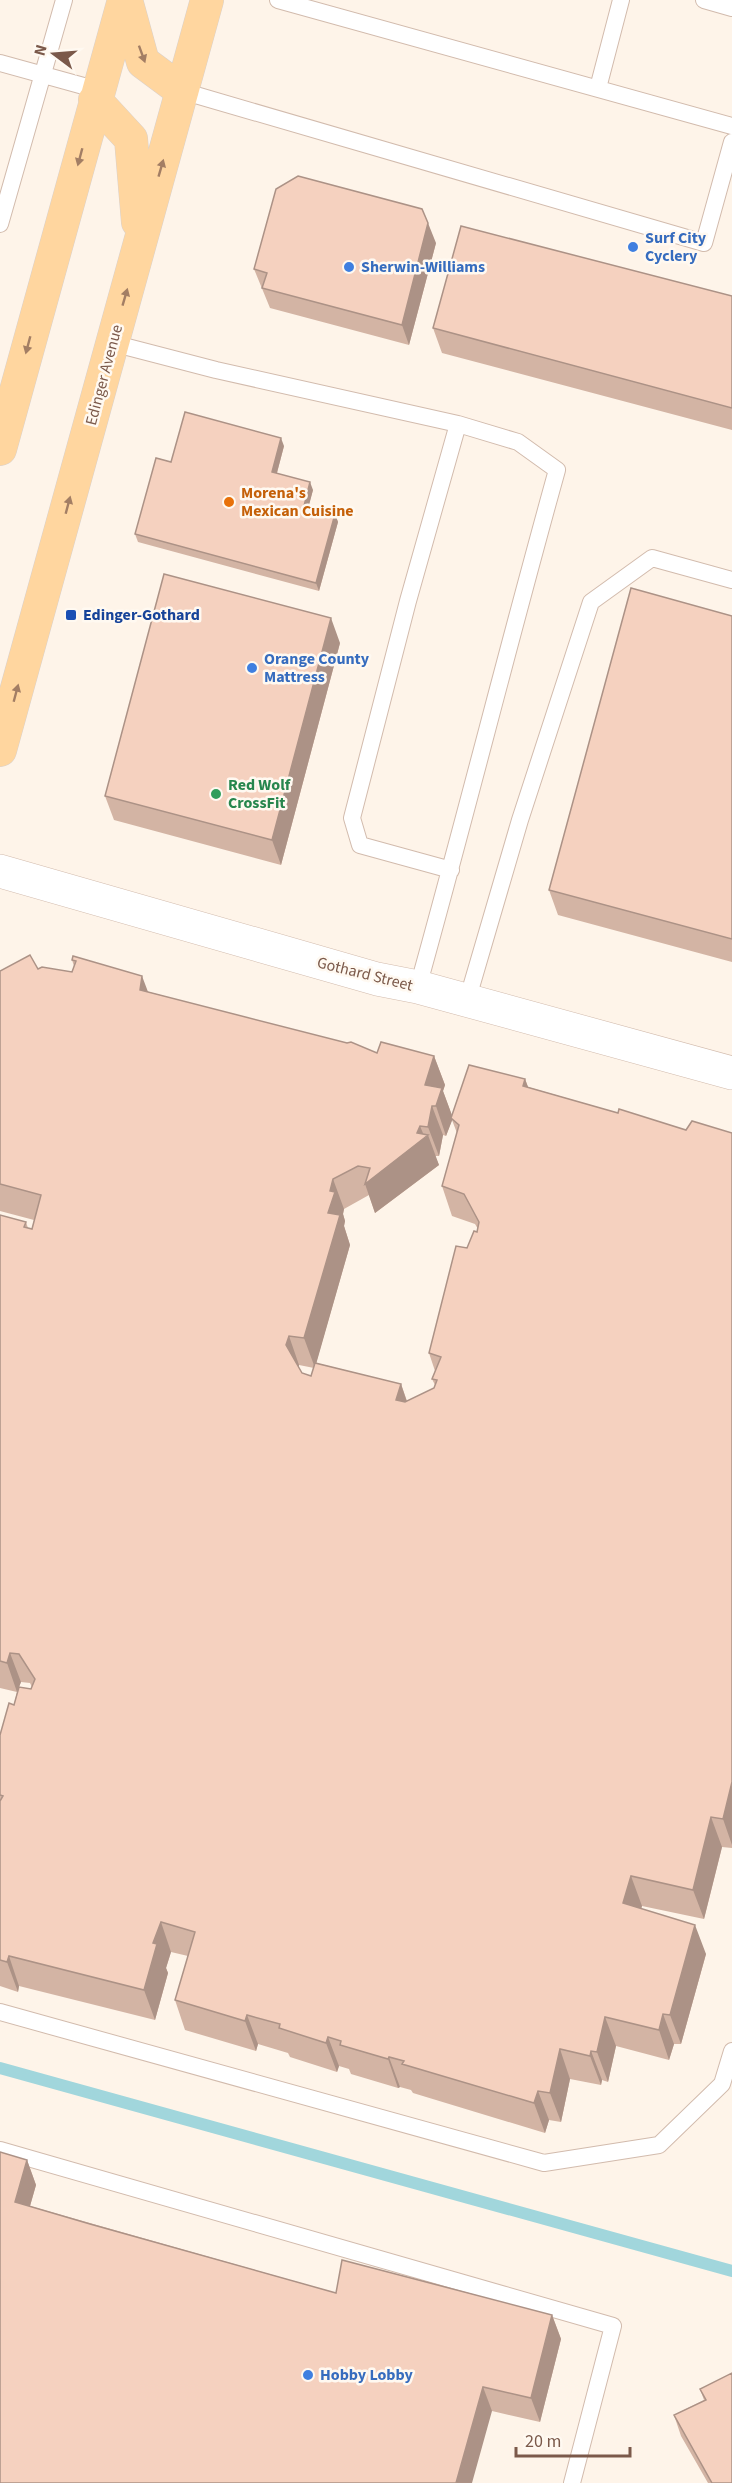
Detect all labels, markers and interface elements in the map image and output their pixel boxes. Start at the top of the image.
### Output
north arrow [24,24,84,84]
text: N [29,42,53,58]
one-way arrow [137,45,147,63]
one-way arrow [74,147,84,166]
one-way arrow [156,159,166,177]
place label: Surf City Cyclery [645,227,707,267]
marker: Surf City Cyclery [626,240,640,254]
place label: Sherwin-Williams [361,256,485,278]
marker: Sherwin-Williams [342,260,356,274]
one-way arrow [121,288,130,306]
street label: Edinger Avenue [80,322,128,428]
one-way arrow [23,336,33,354]
place label: Morena's Mexican Cuisine [241,482,354,522]
marker: Morena's Mexican Cuisine [222,495,236,509]
one-way arrow [63,496,73,514]
place label: Edinger-Gothard [83,604,200,626]
marker: Edinger-Gothard [64,608,78,622]
place label: Orange County Mattress [264,648,370,688]
marker: Orange County Mattress [245,661,259,675]
one-way arrow [11,684,21,702]
place label: Red Wolf CrossFit [228,774,291,814]
marker: Red Wolf CrossFit [209,787,223,801]
street label: Gothard Street [315,951,416,997]
place label: Hobby Lobby [320,2364,414,2386]
marker: Hobby Lobby [301,2368,315,2382]
scale bar [516,2420,630,2458]
text: 20 m [525,2429,561,2454]

